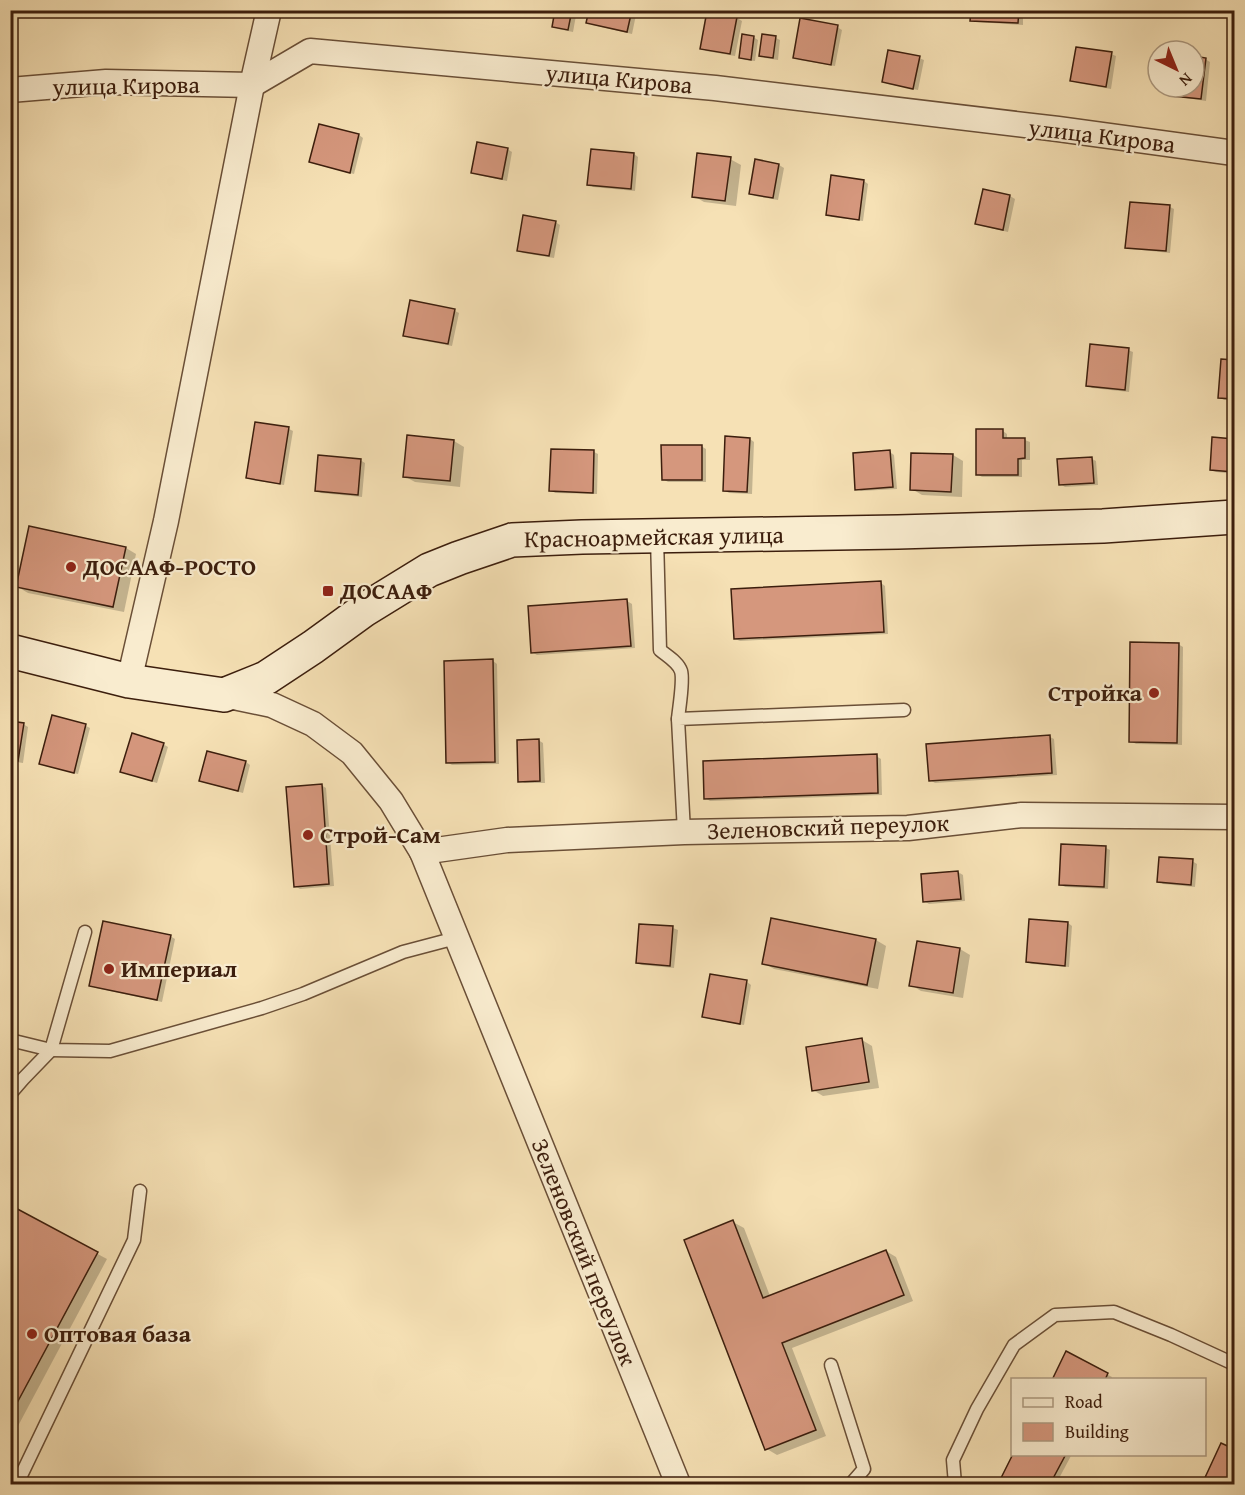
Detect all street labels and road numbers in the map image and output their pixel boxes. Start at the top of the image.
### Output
street label: улица Кирова [543,55,695,102]
street label: улица Кирова [51,67,201,104]
street label: улица Кирова [1026,109,1178,162]
street label: Красноармейская улица [524,517,785,556]
street label: Зеленовский переулок [706,805,950,848]
street label: Зеленовский переулок [523,1133,646,1371]

